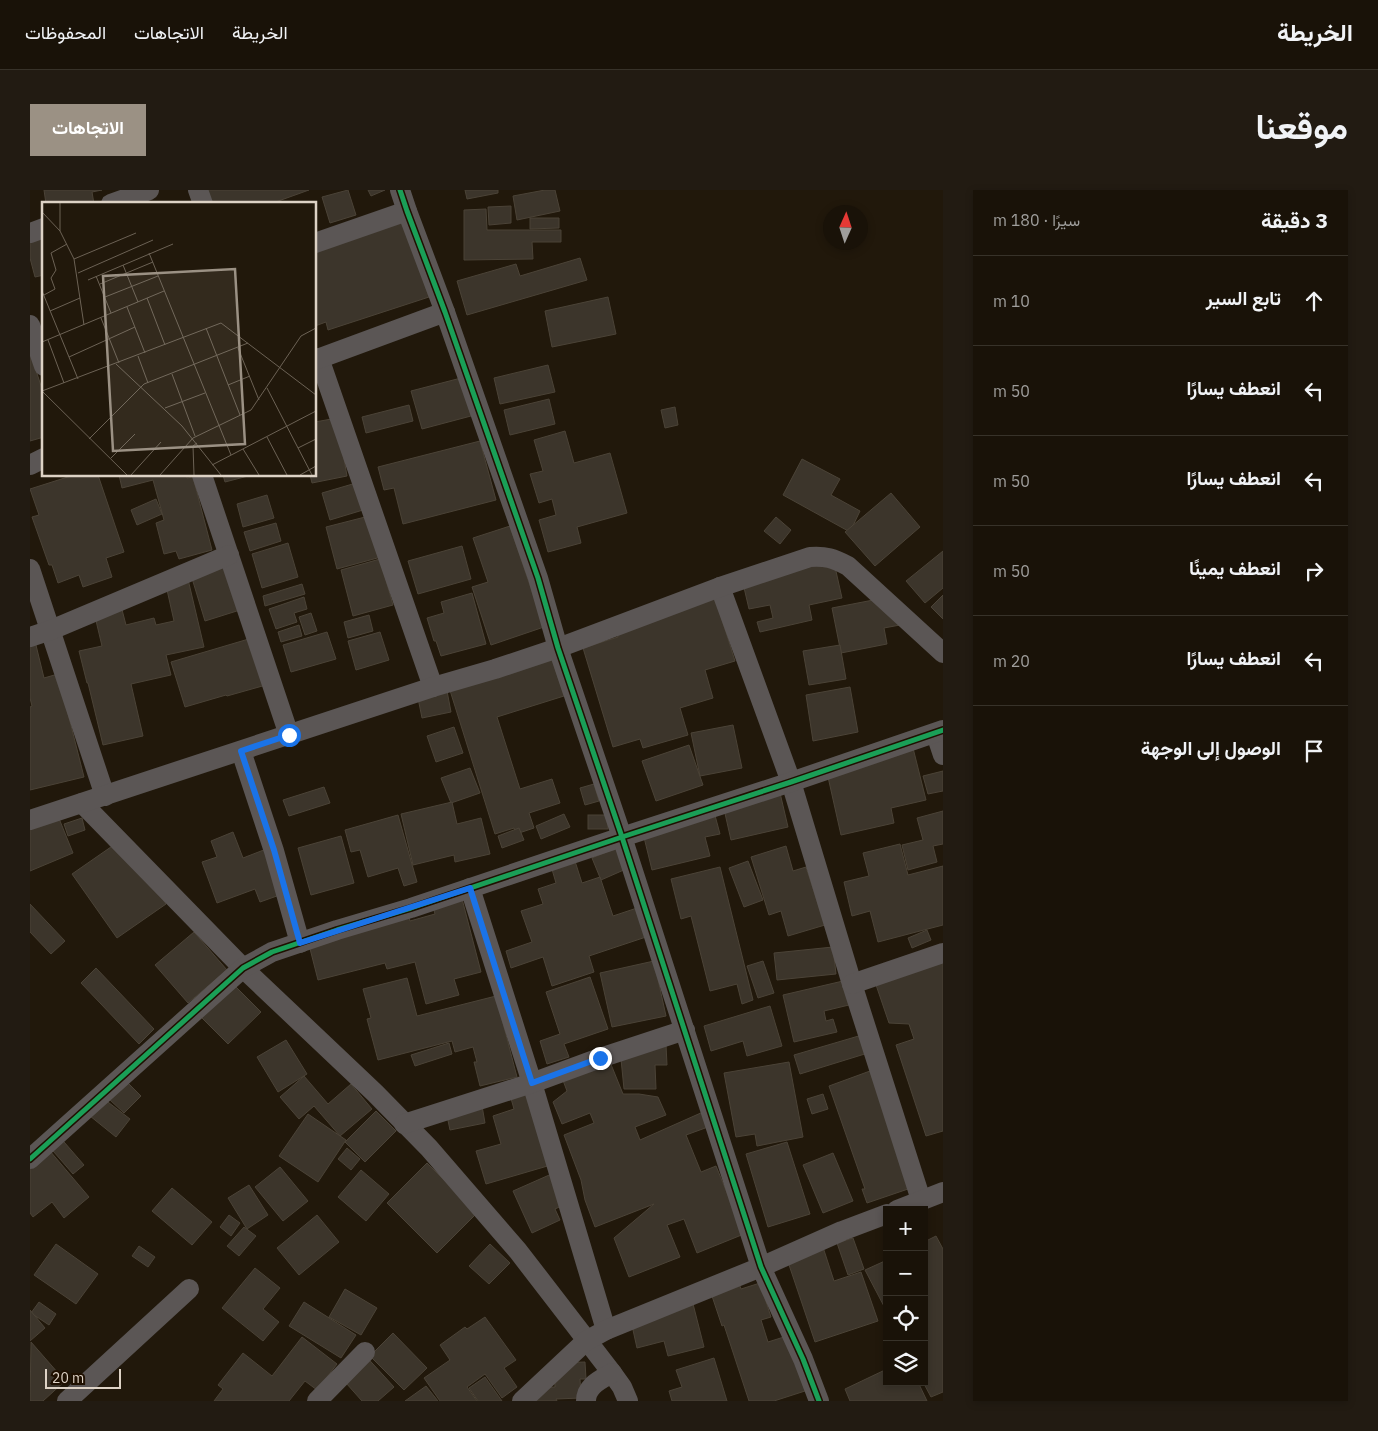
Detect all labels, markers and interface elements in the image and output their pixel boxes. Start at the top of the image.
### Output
text: الخريطة [1277,16,1353,48]
text: المحفوظات [25,21,106,44]
text: الاتجاهات [134,21,204,44]
text: الخريطة [232,21,288,44]
text: موقعنا [1255,103,1348,149]
button: الاتجاهات [30,104,146,156]
inset map [42,202,316,476]
north arrow [823,205,868,250]
text: 3 دقيقة [1261,206,1328,234]
text: سيرًا · 180 m [993,210,1080,230]
text: تابع السير [1206,286,1281,310]
icon: ahead [1300,287,1328,315]
text: 10 m [993,291,1030,311]
text: انعطف يسارًا [1187,376,1281,400]
icon: left [1300,377,1328,405]
text: 50 m [993,381,1030,401]
text: انعطف يسارًا [1187,466,1281,490]
icon: left [1300,467,1328,495]
text: 50 m [993,471,1030,491]
text: انعطف يمينًا [1189,556,1281,580]
icon: right [1300,557,1328,585]
text: 50 m [993,561,1030,581]
text: انعطف يسارًا [1187,646,1281,670]
icon: left [1300,647,1328,675]
text: 20 m [993,651,1030,671]
route start [278,724,301,747]
text: الوصول إلى الوجهة [1141,736,1281,760]
icon: arrive [1300,737,1328,765]
route end [589,1047,612,1070]
map controls [883,1206,928,1386]
button: + [883,1206,928,1251]
button: − [883,1251,928,1296]
button: locate [883,1296,928,1341]
button: layers [883,1341,928,1386]
scale bar [45,1366,121,1389]
text: 20 m [52,1369,84,1387]

